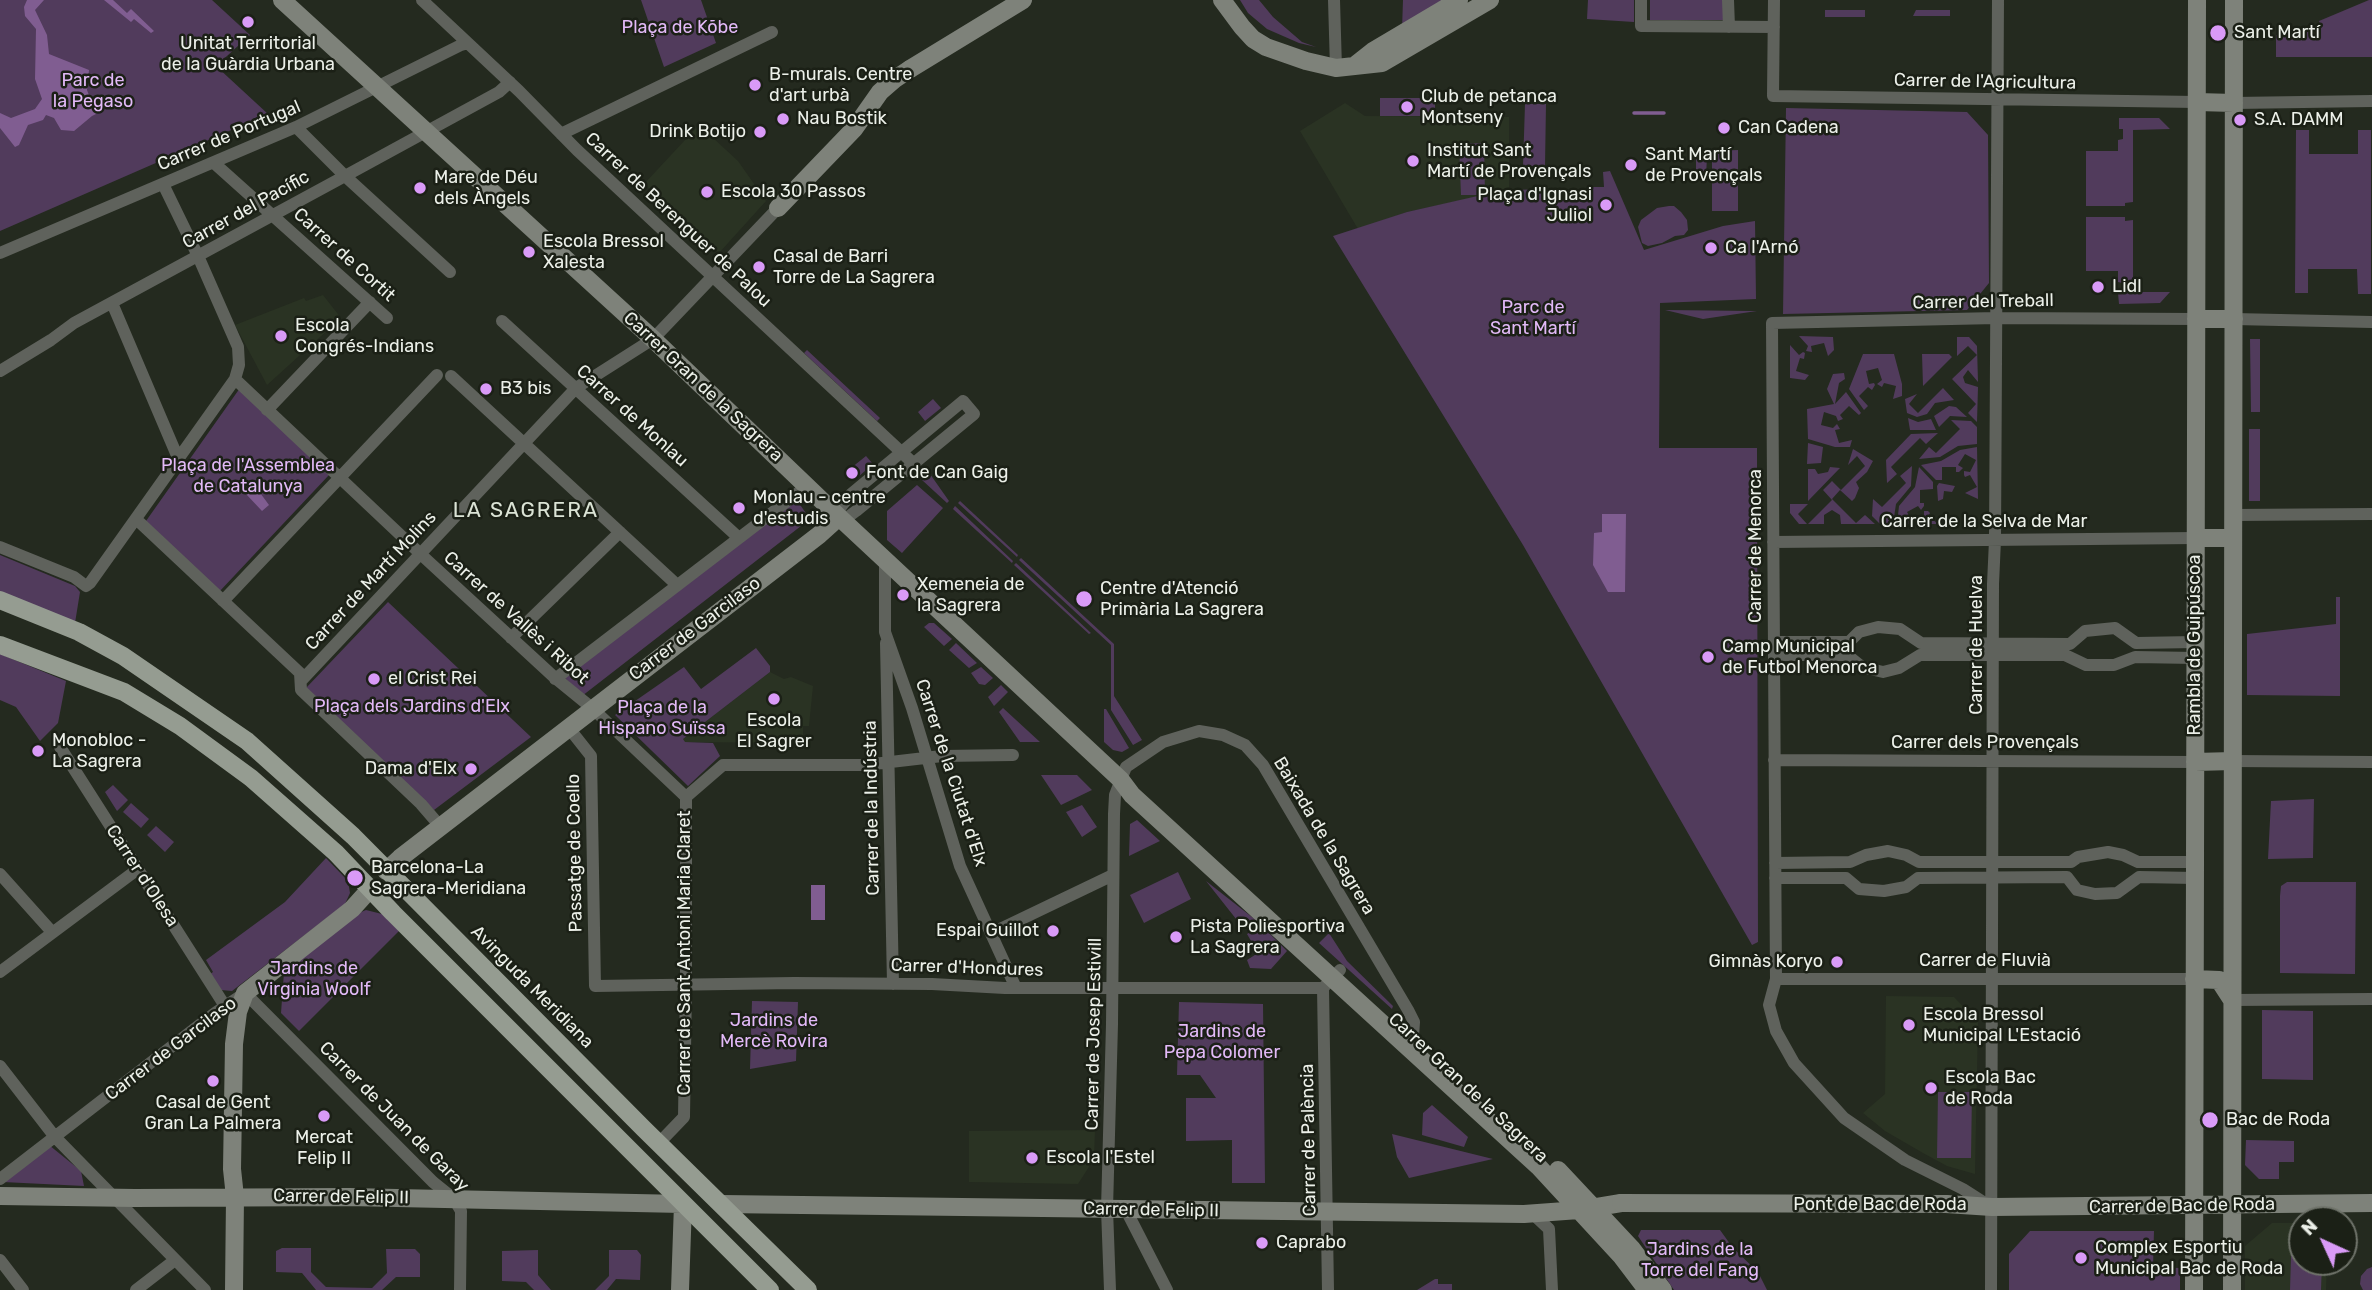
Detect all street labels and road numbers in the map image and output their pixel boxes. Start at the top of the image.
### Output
street label: Carrer de l'Agricultura [1894,70,2076,94]
street label: Carrer de Portugal [154,96,304,176]
street label: Carrer de Berenguer de Palou [580,128,776,312]
street label: Carrer del Pacífic [179,166,313,254]
street label: Carrer de Cortit [289,204,399,306]
street label: Carrer del Treball [1912,290,2054,314]
street label: Carrer Gran de la Sagrera [619,307,787,467]
street label: Carrer de Monlau [572,360,692,472]
street label: Carrer de Menorca [1745,469,1767,623]
street label: Carrer de Martí Molins [301,507,441,655]
street label: Carrer de la Selva de Mar [1881,511,2087,533]
street label: Carrer de Vallès i Ribot [439,547,593,689]
street label: Rambla de Guipúscoa [2184,555,2206,735]
street label: Carrer de Garcilaso [625,573,765,685]
street label: Carrer de Huelva [1966,575,1988,715]
street label: Carrer de la Ciutat d'Elx [910,677,992,869]
street label: Carrer de la Indústria [860,720,884,896]
street label: Carrer dels Provençals [1891,732,2079,754]
street label: Baixada de la Sagrera [1268,753,1380,919]
street label: Passatge de Coello [563,774,587,932]
street label: Carrer de Sant Antoni Maria Claret [674,811,696,1095]
street label: Carrer d'Olesa [101,821,183,931]
street label: Avinguda Meridiana [466,921,598,1053]
street label: Carrer de Josep Estivill [1082,938,1106,1130]
street label: Carrer de Fluvià [1919,950,2051,972]
street label: Carrer d'Hondures [890,955,1044,981]
street label: Carrer de Garcilaso [101,993,241,1105]
street label: Carrer Gran de la Sagrera [1384,1008,1552,1168]
street label: Carrer de Juan de Garay [315,1038,473,1196]
street label: Carrer de Palència [1297,1063,1321,1217]
street label: Carrer de Felip II [273,1185,409,1209]
street label: Pont de Bac de Roda [1793,1194,1967,1216]
street label: Carrer de Bac de Roda [2089,1194,2275,1218]
street label: Carrer de Felip II [1083,1198,1219,1222]

